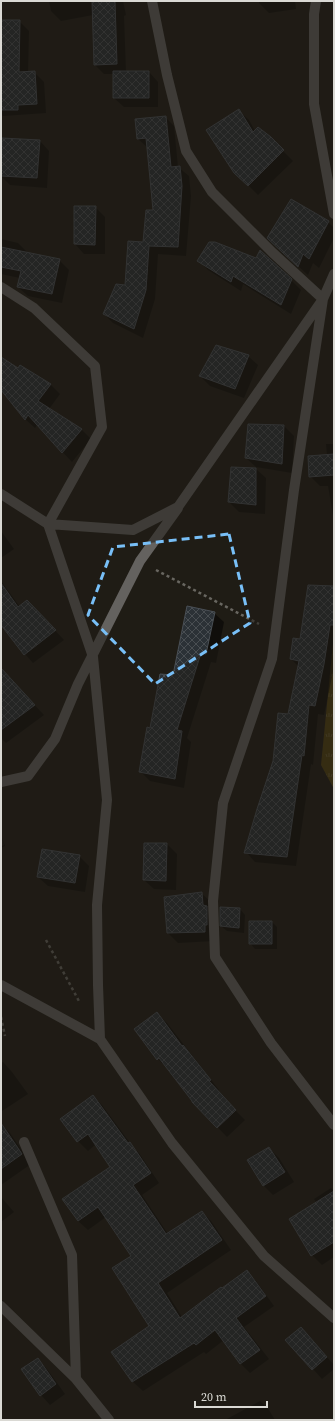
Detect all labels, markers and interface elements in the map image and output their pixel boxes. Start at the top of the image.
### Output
scale bar [195,1383,267,1409]
text: 20 m [201,1389,227,1405]

